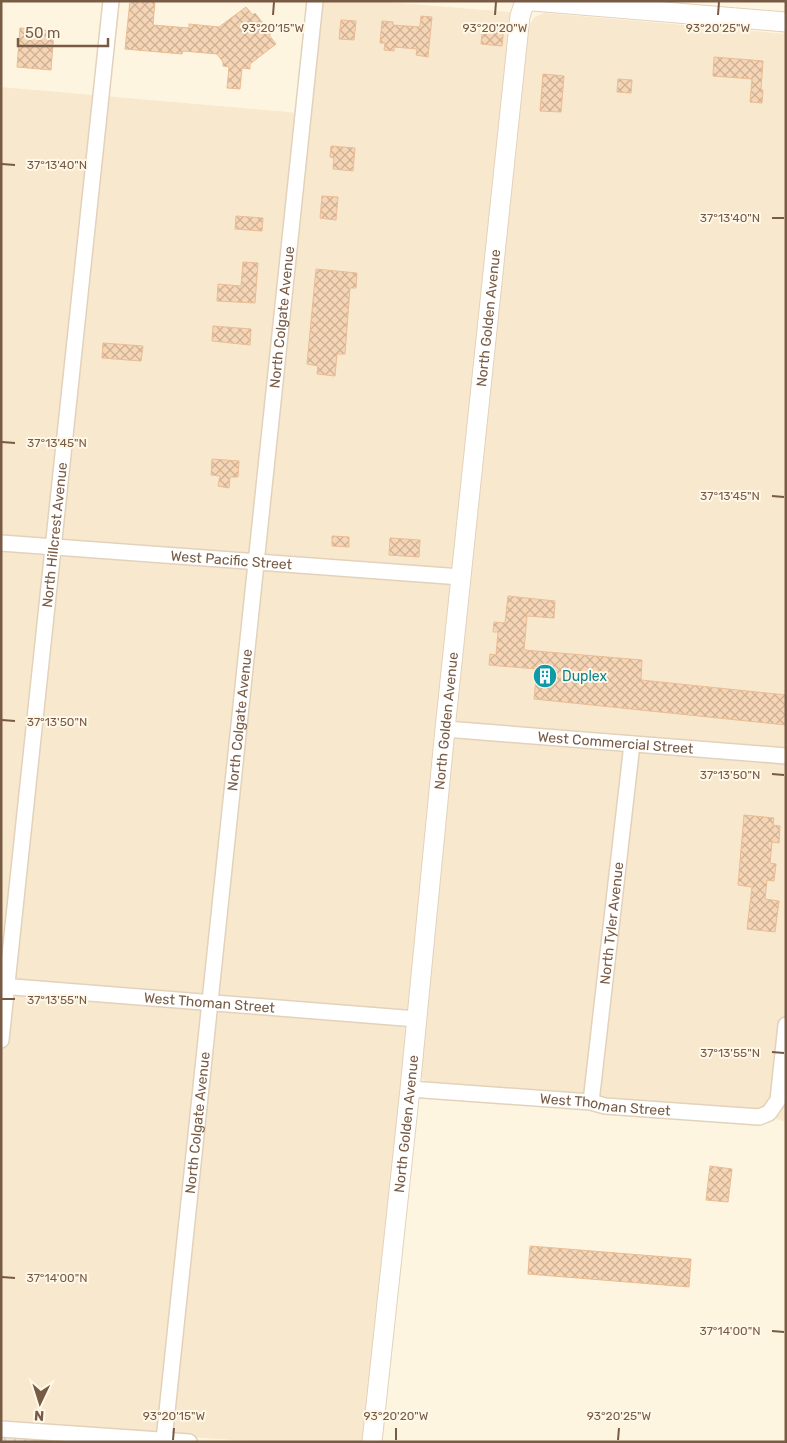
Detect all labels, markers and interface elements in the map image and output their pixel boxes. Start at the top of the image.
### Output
scale bar [18,15,108,47]
text: 93°20'15"W [242,21,305,35]
text: 93°20'20"W [463,21,528,35]
text: 93°20'25"W [686,21,751,35]
text: 50 m [25,24,60,42]
text: 37°13'40"N [27,158,87,172]
text: 37°13'40"N [700,211,760,225]
street label: North Colgate Avenue [266,245,298,389]
street label: North Golden Avenue [473,248,504,388]
text: 37°13'45"N [27,436,87,450]
street label: North Hillcrest Avenue [38,461,71,608]
text: 37°13'45"N [700,489,760,503]
street label: West Pacific Street [170,547,293,573]
street label: North Colgate Avenue [224,648,255,792]
street label: North Golden Avenue [431,651,462,790]
building icon: Duplex [532,663,558,689]
place label: Duplex [562,668,608,685]
text: 37°13'50"N [27,715,87,729]
street label: West Commercial Street [537,728,695,757]
text: 37°13'50"N [700,768,760,782]
street label: North Tyler Avenue [596,861,627,985]
street label: West Thoman Street [143,989,276,1016]
text: 37°13'55"N [27,993,87,1007]
text: 37°13'55"N [700,1046,760,1060]
street label: North Colgate Avenue [181,1051,213,1195]
street label: North Golden Avenue [390,1054,422,1194]
street label: West Thoman Street [539,1090,672,1119]
text: 37°14'00"N [26,1271,88,1285]
text: 37°14'00"N [699,1324,761,1338]
north arrow [15,1378,65,1428]
text: N [34,1407,45,1424]
text: 93°20'15"W [143,1409,206,1423]
text: 93°20'20"W [364,1409,429,1423]
text: 93°20'25"W [587,1409,652,1423]

